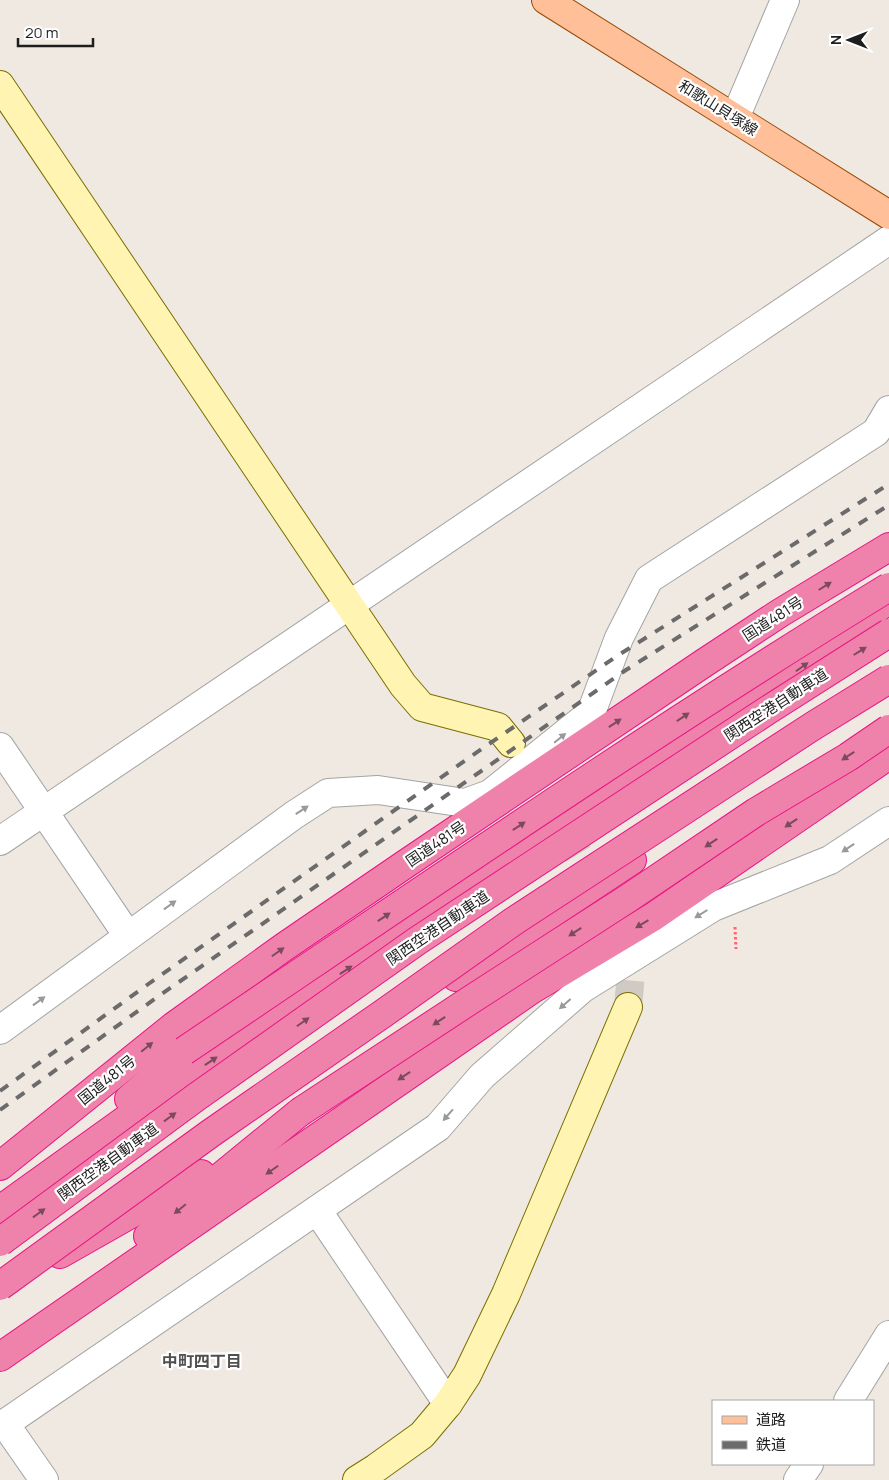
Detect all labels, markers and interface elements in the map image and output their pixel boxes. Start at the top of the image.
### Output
scale bar [18,15,92,47]
north arrow [824,15,874,65]
text: 20 m [25,22,58,43]
text: N [826,35,845,45]
street label: 和歌山貝塚線 [675,75,762,140]
one-way arrow [818,582,831,591]
street label: 国道481号 [738,591,807,646]
one-way arrow [854,647,867,656]
one-way arrow [795,662,808,672]
street label: 関西空港自動車道 [720,663,832,746]
one-way arrow [677,712,690,722]
one-way arrow [609,718,622,728]
one-way arrow [553,733,567,743]
one-way arrow [842,752,855,761]
one-way arrow [295,805,309,814]
street label: 国道481号 [401,816,470,871]
one-way arrow [785,818,798,828]
one-way arrow [512,821,525,831]
one-way arrow [704,838,718,848]
one-way arrow [842,843,855,853]
street label: 関西空港自動車道 [382,885,493,970]
one-way arrow [164,900,177,910]
one-way arrow [694,910,707,919]
one-way arrow [377,912,391,921]
one-way arrow [636,919,649,928]
one-way arrow [569,927,582,937]
one-way arrow [271,947,285,957]
one-way arrow [339,965,352,975]
one-way arrow [32,996,46,1006]
one-way arrow [559,998,572,1009]
one-way arrow [432,1016,446,1025]
one-way arrow [296,1017,309,1027]
one-way arrow [140,1042,153,1053]
street label: 国道481号 [73,1050,140,1109]
one-way arrow [204,1056,218,1066]
one-way arrow [398,1071,411,1081]
one-way arrow [442,1109,454,1121]
one-way arrow [163,1111,176,1122]
street label: 関西空港自動車道 [53,1118,162,1205]
one-way arrow [265,1165,278,1175]
one-way arrow [174,1204,187,1214]
one-way arrow [32,1208,46,1218]
district label: 中町四丁目 [162,1350,242,1372]
legend [712,1400,874,1465]
text: 道路 [756,1409,786,1430]
text: 鉄道 [756,1434,786,1455]

